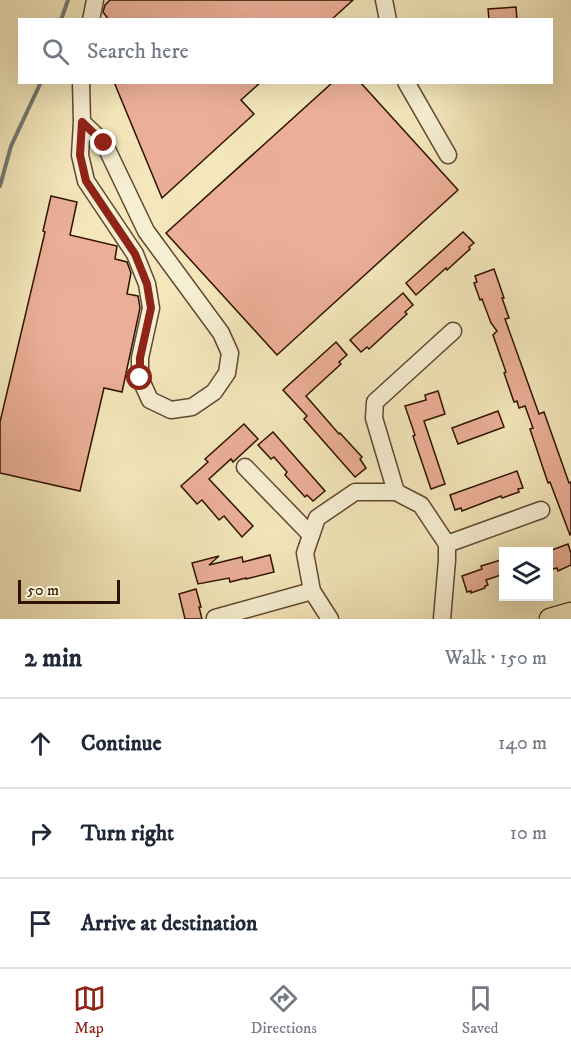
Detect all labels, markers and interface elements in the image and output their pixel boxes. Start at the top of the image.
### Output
search box [18,18,553,84]
icon: search [39,35,72,68]
text: Search here [87,38,189,65]
route end [90,129,116,155]
route start [126,364,152,390]
map controls [499,547,553,601]
button: layers [499,547,553,601]
scale bar [18,577,120,604]
text: 50 m [27,580,59,600]
text: 2 min [24,642,82,675]
text: Walk · 150 m [445,646,547,671]
icon: ahead [24,727,57,760]
text: Continue [81,730,162,757]
text: 140 m [498,731,547,756]
icon: right [24,817,57,850]
text: Turn right [81,820,174,847]
text: 10 m [510,821,547,846]
icon: arrive [24,907,57,940]
text: Arrive at destination [81,910,258,937]
tab: Map [73,982,106,1038]
tab: Directions [251,982,317,1038]
tab: Saved [462,982,499,1038]

